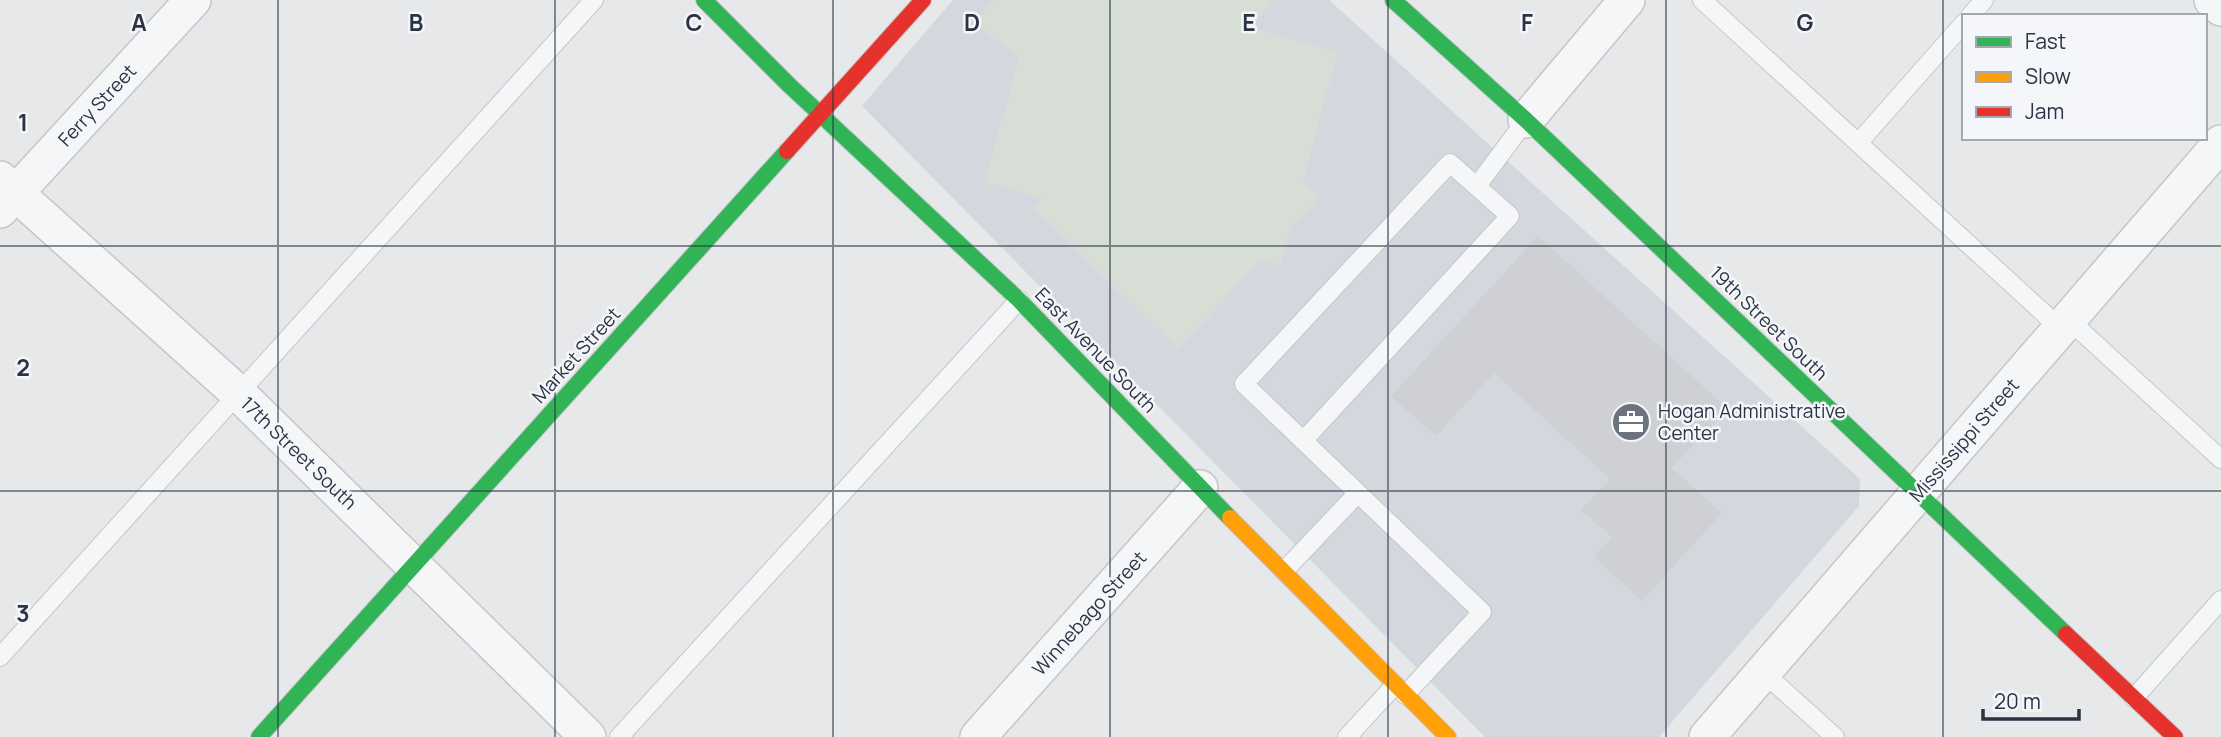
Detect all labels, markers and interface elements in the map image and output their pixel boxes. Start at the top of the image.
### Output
text: A [131,6,147,38]
text: B [409,6,423,38]
text: C [686,6,703,38]
text: D [964,6,980,38]
text: E [1242,6,1256,38]
text: F [1521,6,1533,38]
text: G [1797,6,1814,38]
legend [1962,14,2207,140]
text: Fast [2025,27,2066,55]
street label: Ferry Street [52,58,142,152]
text: Slow [2025,62,2071,90]
text: Jam [2025,97,2064,125]
text: 1 [18,106,28,138]
street label: 19th Street South [1704,260,1834,386]
street label: East Avenue South [1029,282,1163,418]
street label: Market Street [526,301,626,409]
text: 2 [16,351,30,383]
street label: Mississippi Street [1903,373,2025,507]
street label: 17th Street South [235,391,363,515]
place label: Hogan Administrative Center [1658,398,1846,446]
office icon: Hogan Administrative Center [1610,401,1652,443]
street label: Winnebago Street [1026,545,1152,681]
text: 3 [16,597,30,629]
scale bar [1983,678,2079,722]
text: 20 m [1994,687,2041,715]

